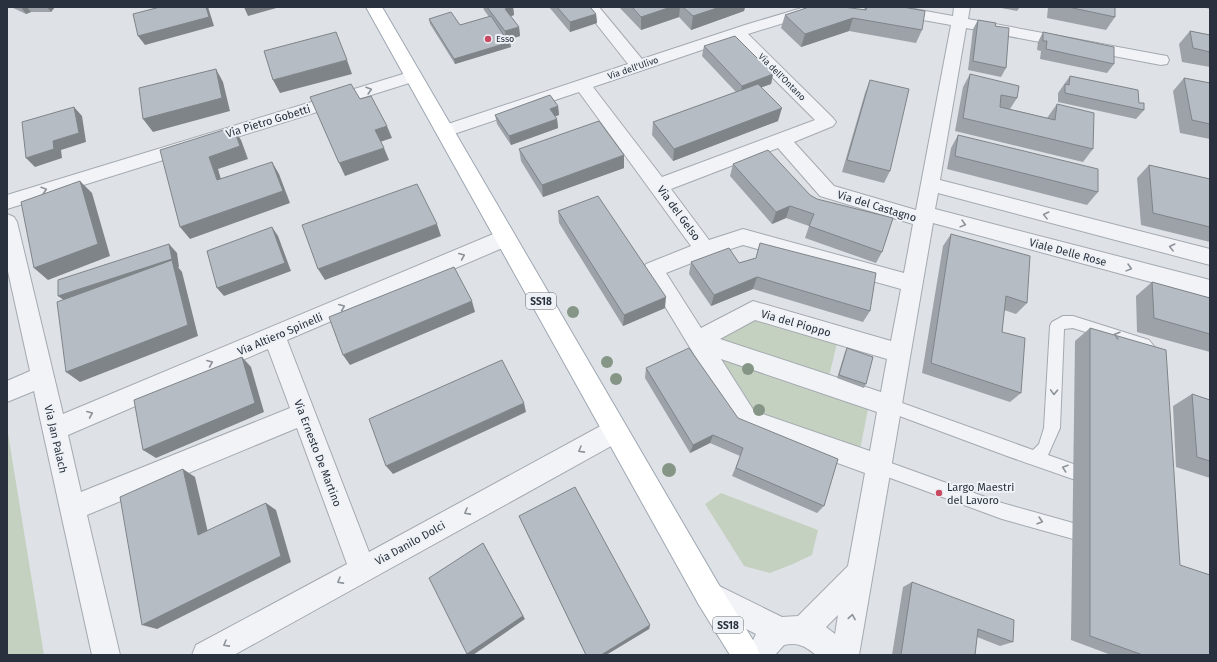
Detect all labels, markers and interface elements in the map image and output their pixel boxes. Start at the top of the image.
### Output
marker: Esso [483,34,493,44]
place label: Esso [496,34,514,44]
street label: Via dell'Ontano [756,51,808,103]
street label: Via dell'Ulivo [606,55,660,81]
one-way arrow [365,86,372,95]
street label: Via Pietro Gobetti [224,102,312,141]
street label: Via del Gelso [654,183,703,243]
one-way arrow [41,186,48,195]
street label: Via del Castagno [836,188,918,225]
one-way arrow [1043,211,1050,219]
one-way arrow [959,219,966,228]
street label: Viale Delle Rose [1028,236,1108,269]
one-way arrow [1169,243,1176,252]
one-way arrow [459,253,466,261]
one-way arrow [1126,264,1132,272]
road number: SS18 [526,293,556,309]
one-way arrow [338,304,346,312]
street label: Via del Pioppo [759,307,832,340]
street label: Via Altiero Spinelli [235,311,325,358]
one-way arrow [1114,332,1121,340]
one-way arrow [206,360,213,368]
one-way arrow [1049,389,1058,395]
street label: Via Ernesto De Martino [291,398,344,509]
street label: Via Jan Palach [41,404,70,474]
one-way arrow [86,411,94,419]
one-way arrow [578,445,585,452]
one-way arrow [1062,465,1069,473]
place label: Largo Maestri del Lavoro [947,481,1014,507]
marker: Largo Maestri del Lavoro [934,488,944,498]
one-way arrow [464,508,471,515]
one-way arrow [1036,516,1043,525]
street label: Via Danilo Dolci [373,519,448,568]
one-way arrow [337,577,345,584]
one-way arrow [848,614,856,620]
road number: SS18 [713,617,743,633]
one-way arrow [223,639,231,646]

